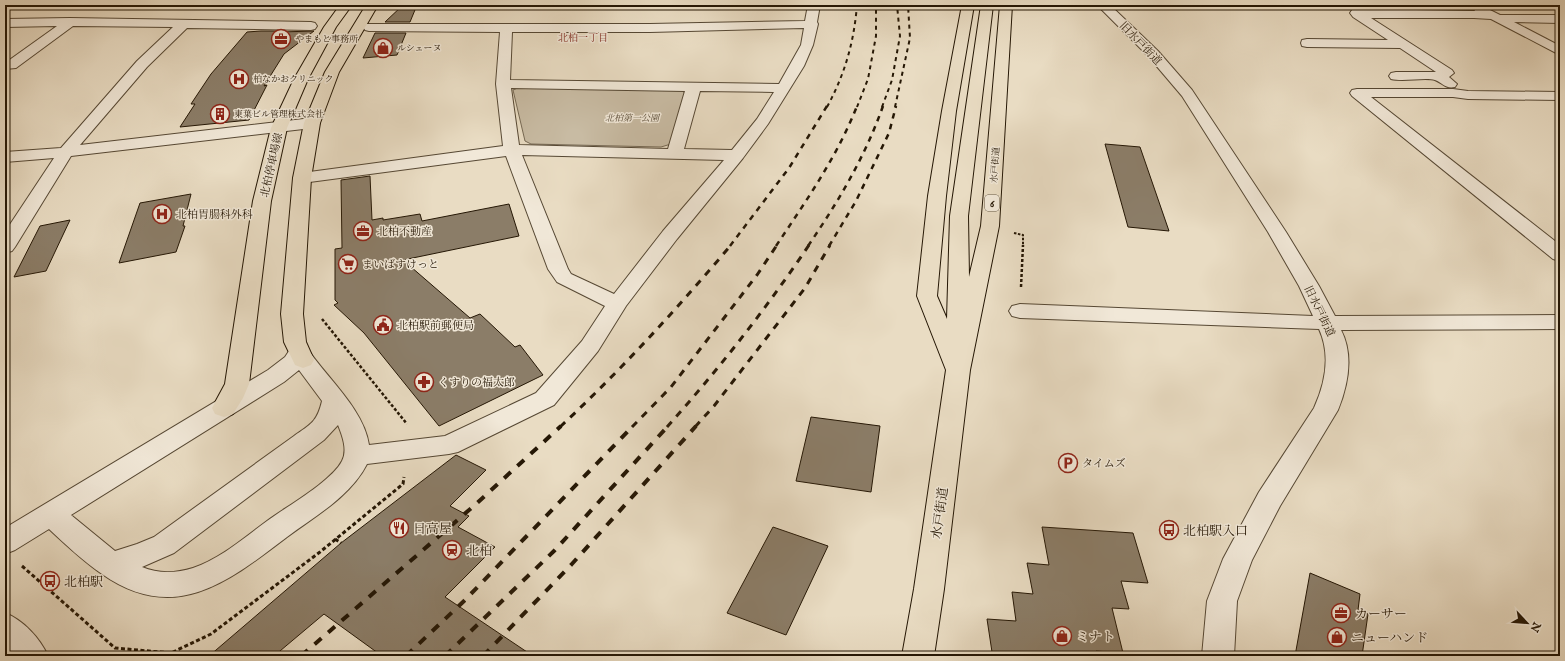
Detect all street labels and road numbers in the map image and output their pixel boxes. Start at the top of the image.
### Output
street label: 旧水戸街道 [1116,19,1164,68]
street label: 北柏停車場線 [258,131,286,199]
street label: 水戸街道 [989,147,1002,183]
road number: 6 [985,195,999,211]
street label: 旧水戸街道 [1301,284,1337,339]
street label: 水戸街道 [928,486,953,540]

